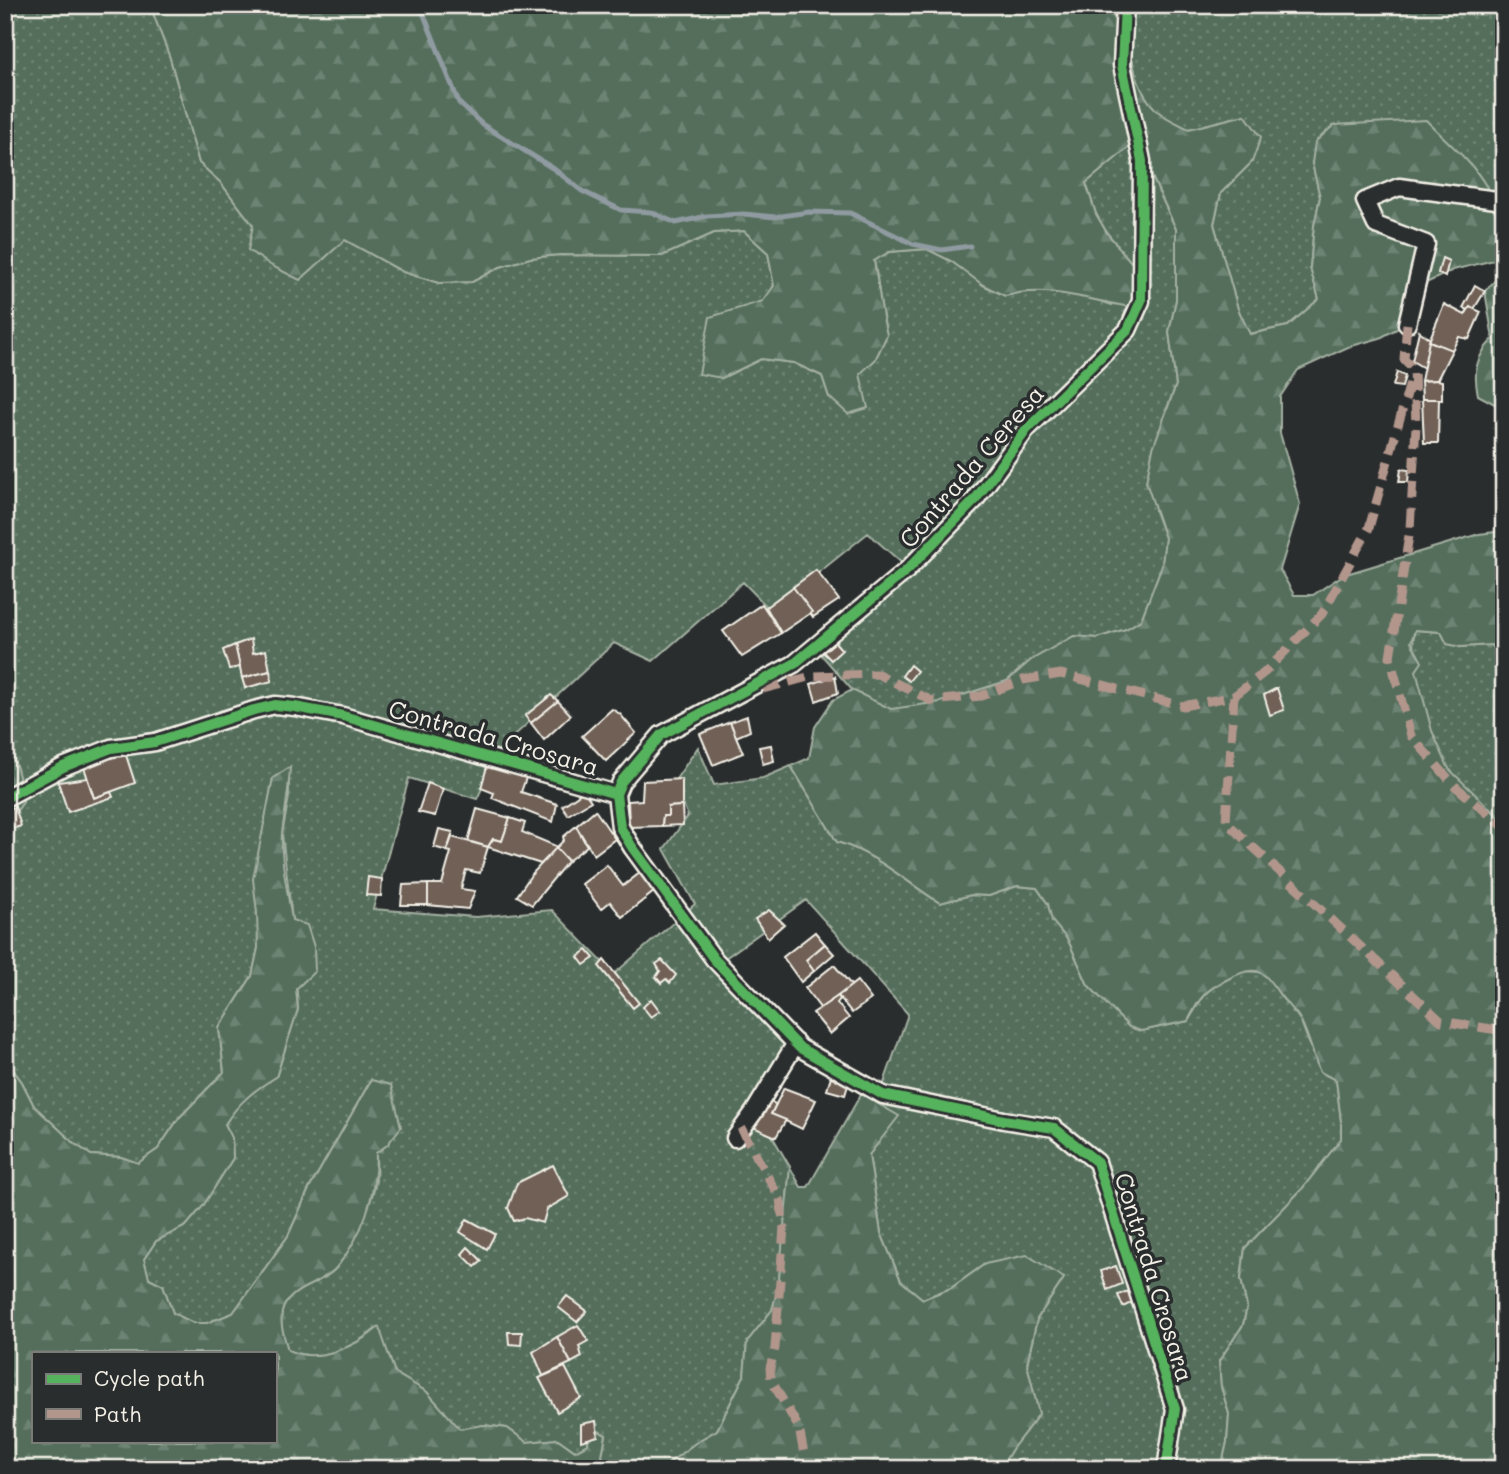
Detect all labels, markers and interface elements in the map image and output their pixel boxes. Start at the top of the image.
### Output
street label: Contrada Ceresa [892,378,1050,554]
street label: Contrada Crosara [385,692,603,782]
street label: Contrada Crosara [1108,1169,1202,1385]
legend [32,1352,276,1442]
text: Cycle path [94,1364,204,1391]
text: Path [94,1400,141,1427]

